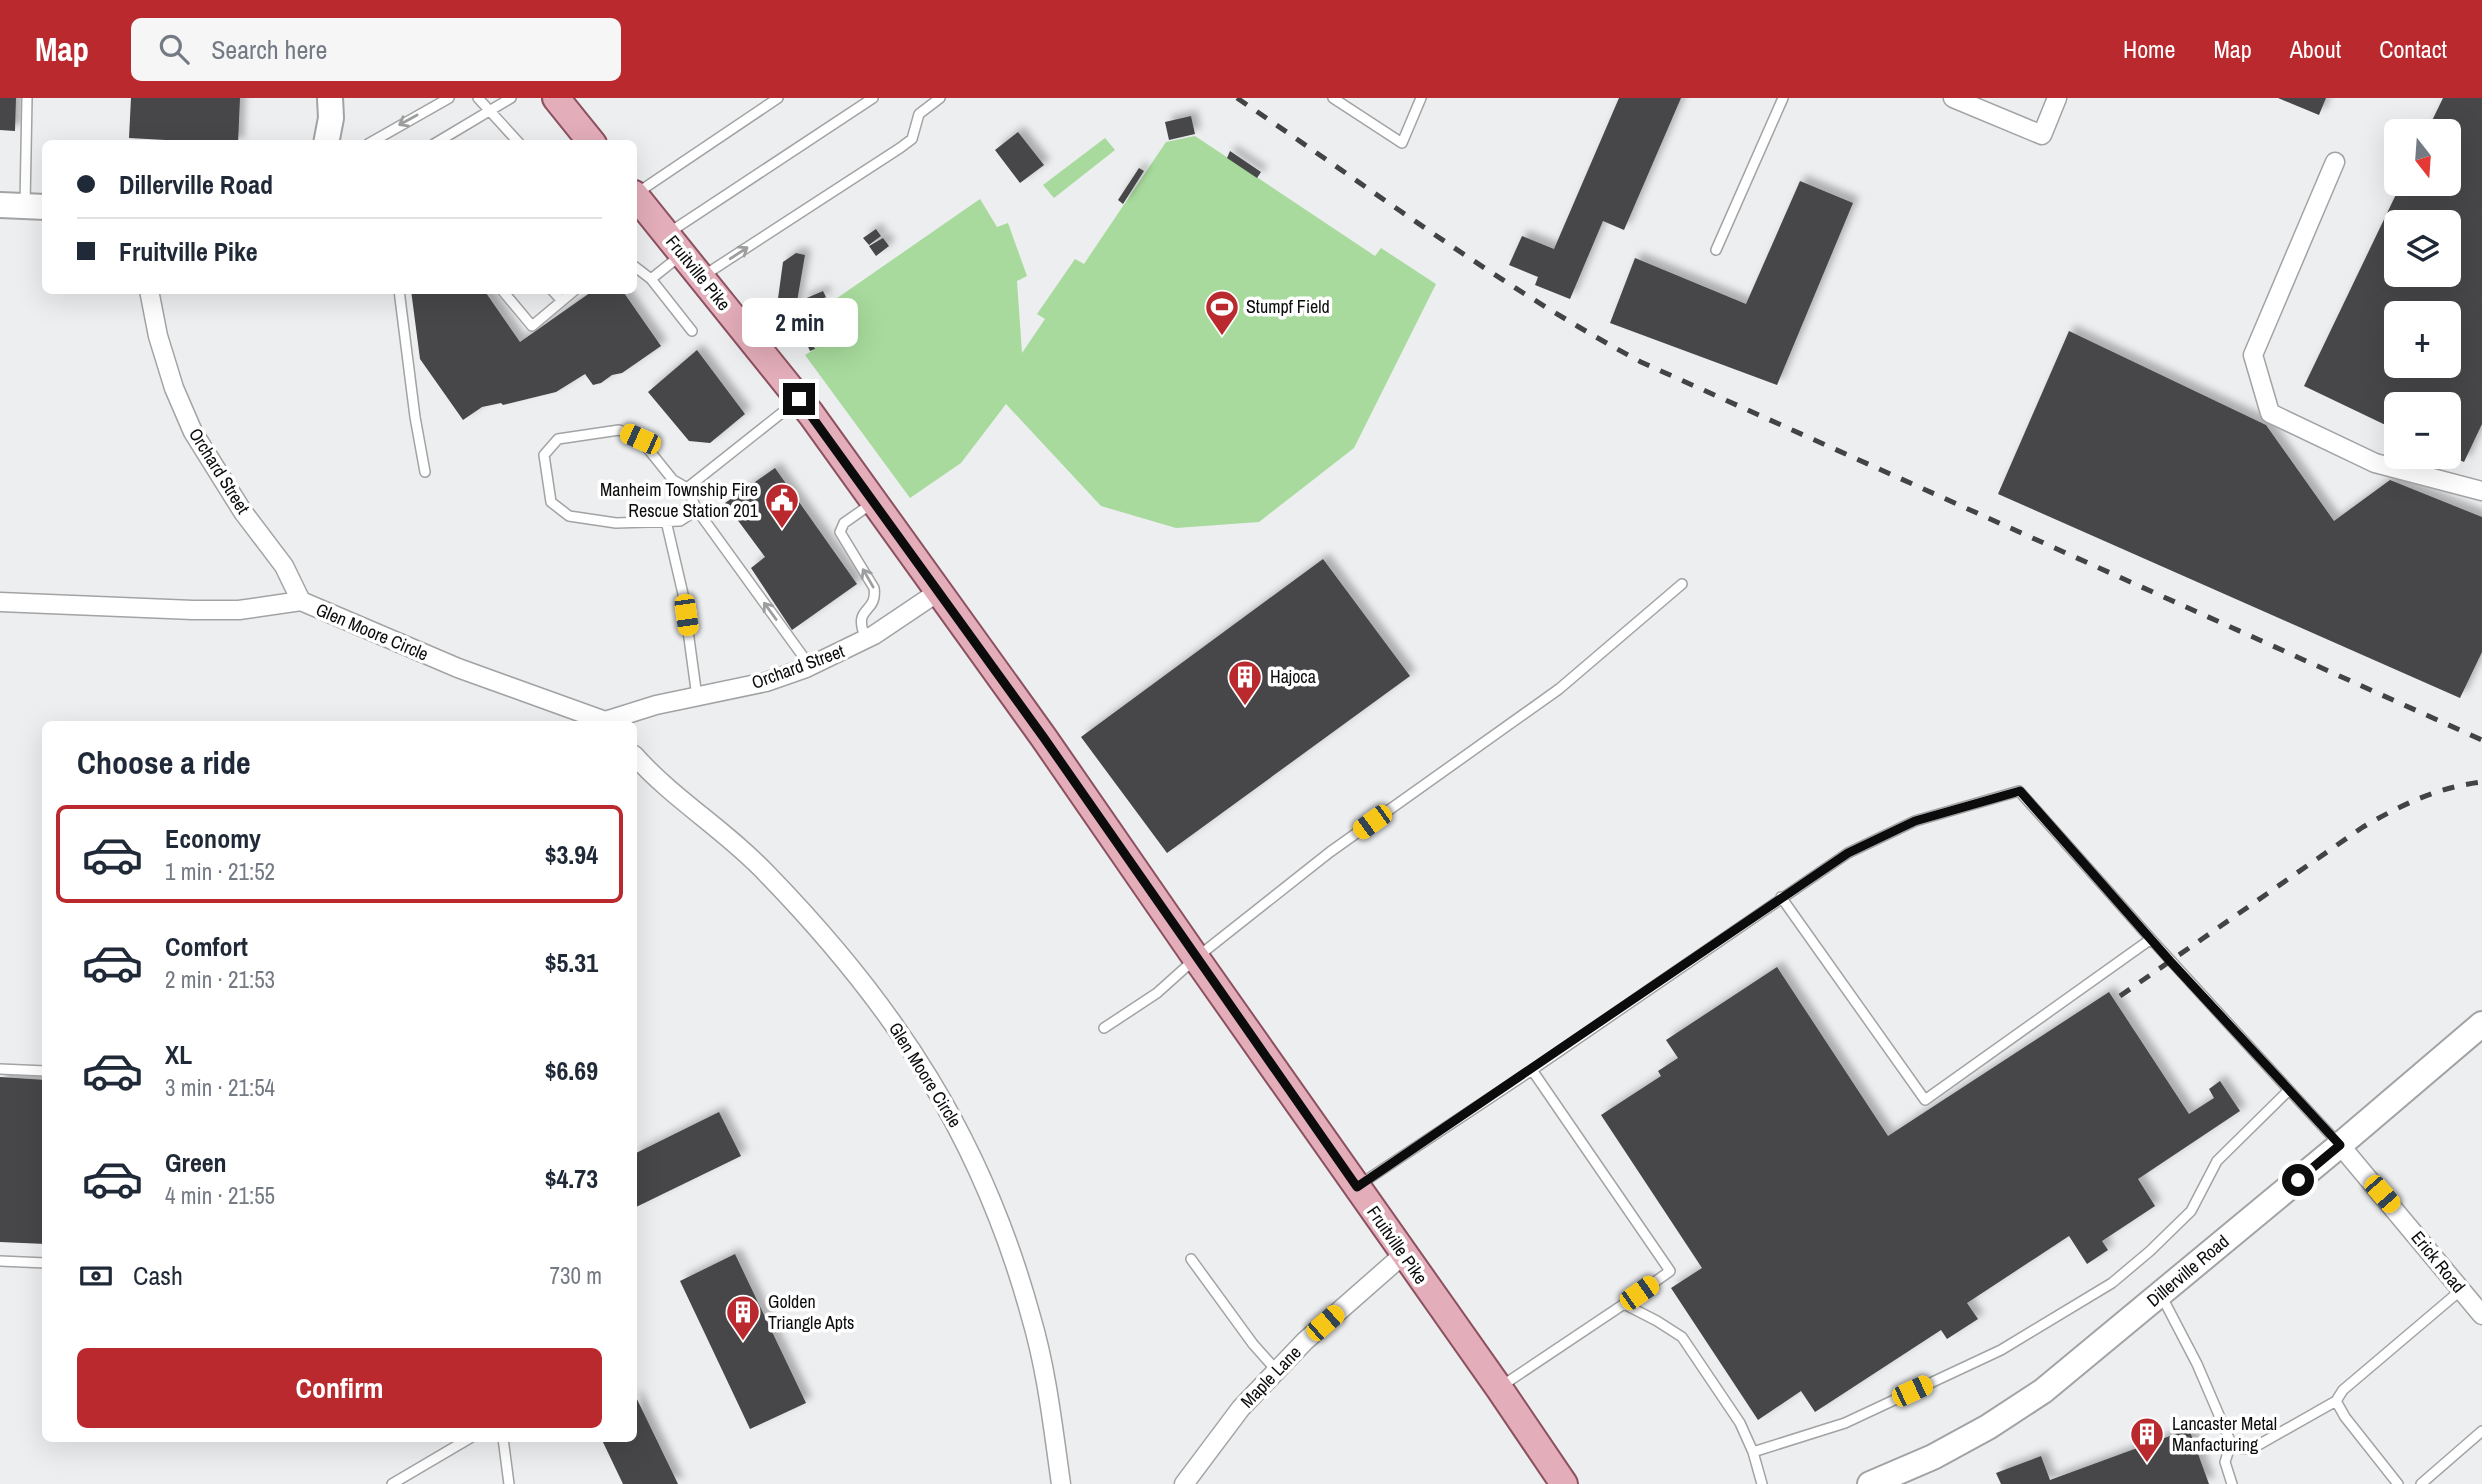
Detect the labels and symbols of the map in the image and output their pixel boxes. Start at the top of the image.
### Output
one-way arrow [398,114,419,127]
north arrow [2384,119,2460,196]
street label: Fruitville Pike [660,230,736,316]
one-way arrow [729,245,749,259]
sports icon: Stumpf Field [1203,288,1241,337]
place label: Stumpf Field [1246,294,1330,319]
callout: 2 min [741,298,857,346]
route end [783,383,815,415]
car [617,421,664,457]
street label: Orchard Street [183,423,256,518]
place label: Manheim Township Fire Rescue Station 201 [600,477,759,523]
public building icon: Manheim Township Fire Rescue Station 201 [763,481,801,530]
one-way arrow [861,569,875,589]
car [673,593,700,637]
street label: Glen Moore Circle [312,597,432,666]
one-way arrow [763,602,777,621]
street label: Orchard Street [748,638,848,695]
building icon: Hajoca [1226,658,1264,707]
place label: Hajoca [1270,664,1316,689]
car [1349,801,1396,843]
street label: Glen Moore Circle [883,1017,968,1132]
route start [2282,1164,2314,1196]
car [2361,1171,2404,1217]
street label: Fruitville Pike [1361,1201,1434,1289]
street label: Erick Road [2406,1225,2471,1298]
street label: Dillerville Road [2141,1229,2234,1312]
car [1616,1272,1663,1314]
place label: Golden Triangle Apts [768,1289,854,1335]
building icon: Golden Triangle Apts [724,1293,762,1342]
car [1303,1301,1348,1345]
street label: Maple Lane [1235,1340,1306,1413]
car [1889,1373,1936,1409]
place label: Lancaster Metal Manfacturing [2172,1411,2277,1457]
building icon: Lancaster Metal Manfacturing [2128,1415,2166,1464]

